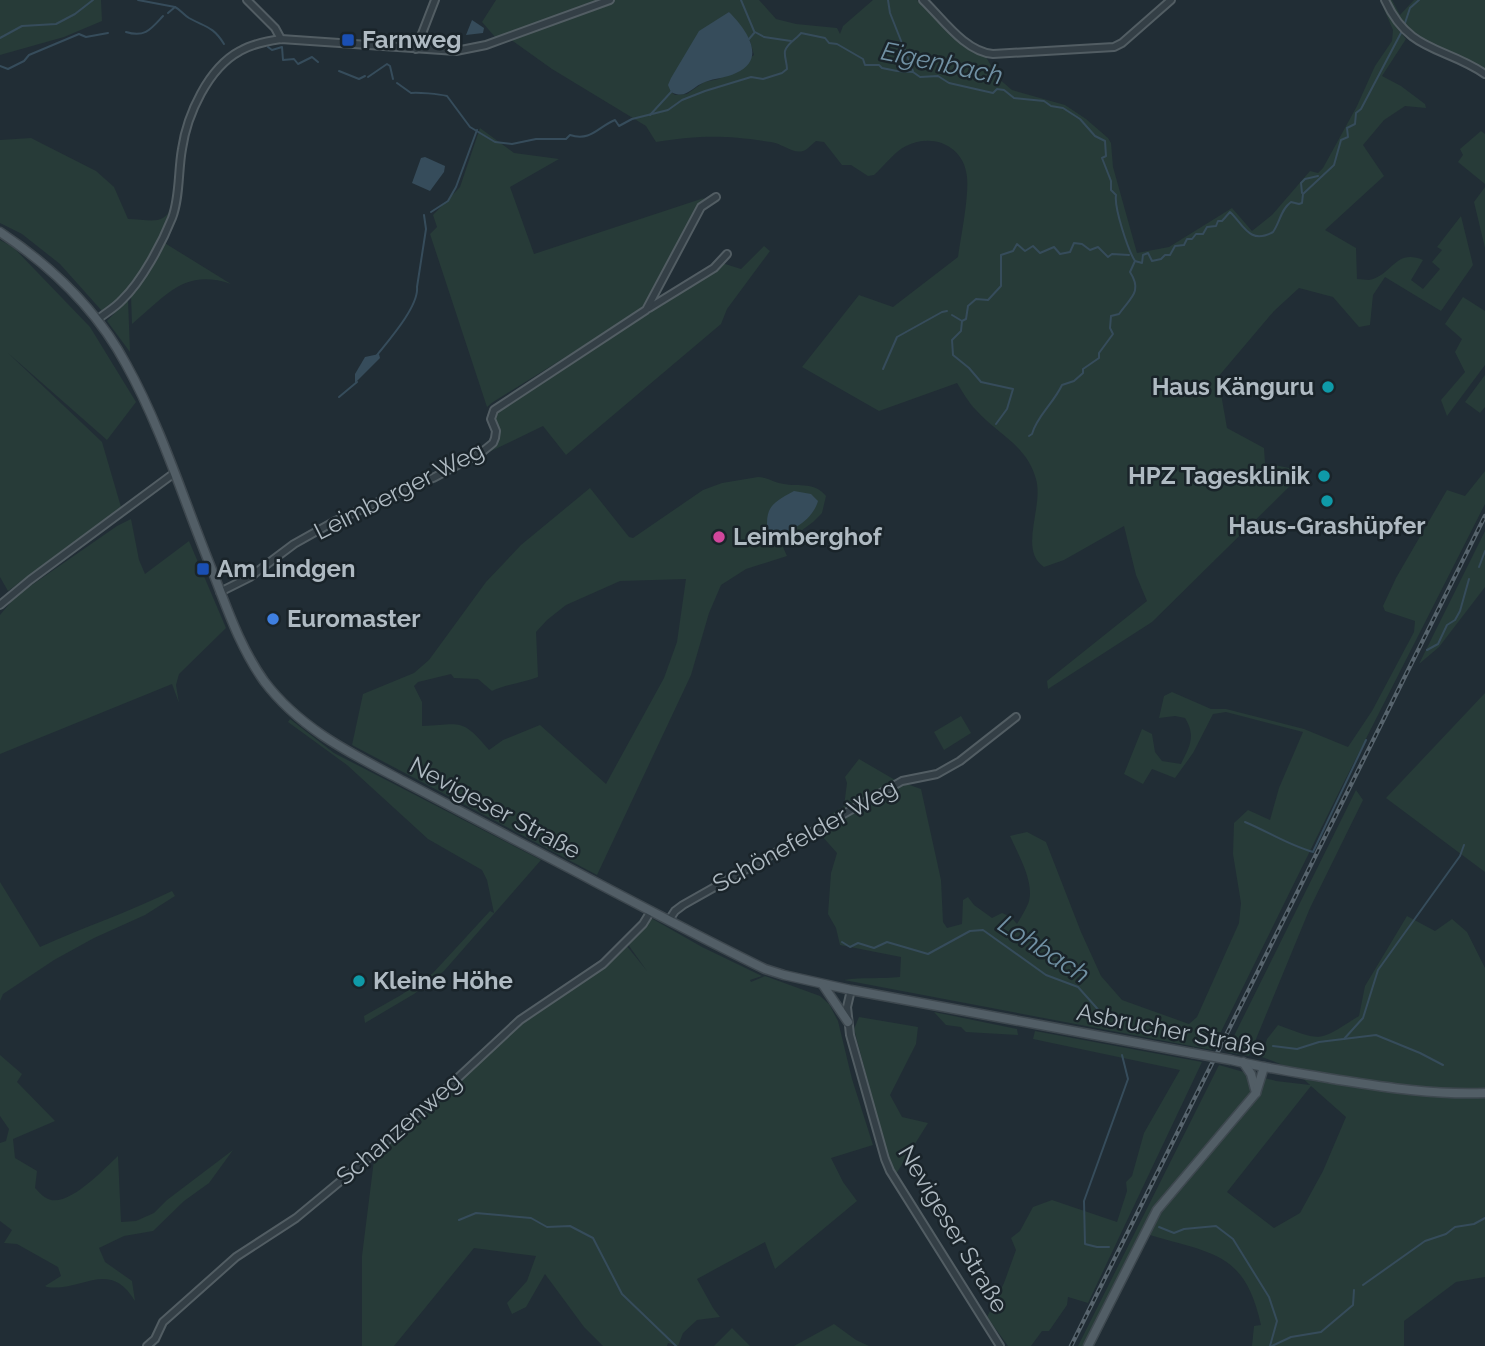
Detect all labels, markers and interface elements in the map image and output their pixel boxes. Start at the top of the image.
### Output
place label: Farnweg [362,25,461,54]
marker: Farnweg [340,32,356,48]
water label: Eigenbach [878,35,1006,91]
place label: Haus Känguru [1152,372,1314,401]
marker: Haus Känguru [1320,379,1336,395]
street label: Leimberger Weg [309,435,488,546]
place label: HPZ Tagesklinik [1128,461,1311,490]
marker: HPZ Tagesklinik [1316,468,1332,484]
marker: Haus-Grashüpfer [1319,493,1335,509]
place label: Haus-Grashüpfer [1228,511,1426,540]
place label: Leimberghof [733,522,883,551]
marker: Leimberghof [711,529,727,545]
place label: Am Lindgen [217,554,355,583]
marker: Am Lindgen [195,561,211,577]
place label: Euromaster [287,604,420,633]
marker: Euromaster [265,611,281,627]
street label: Nevigeser Straße [405,750,586,865]
street label: Schönefelder Weg [707,773,902,898]
water label: Lohbach [993,909,1095,989]
place label: Kleine Höhe [373,966,513,995]
marker: Kleine Höhe [351,973,367,989]
street label: Asbrucher Straße [1074,997,1268,1062]
street label: Schanzenweg [330,1066,467,1191]
street label: Nevigeser Straße [892,1140,1015,1318]

